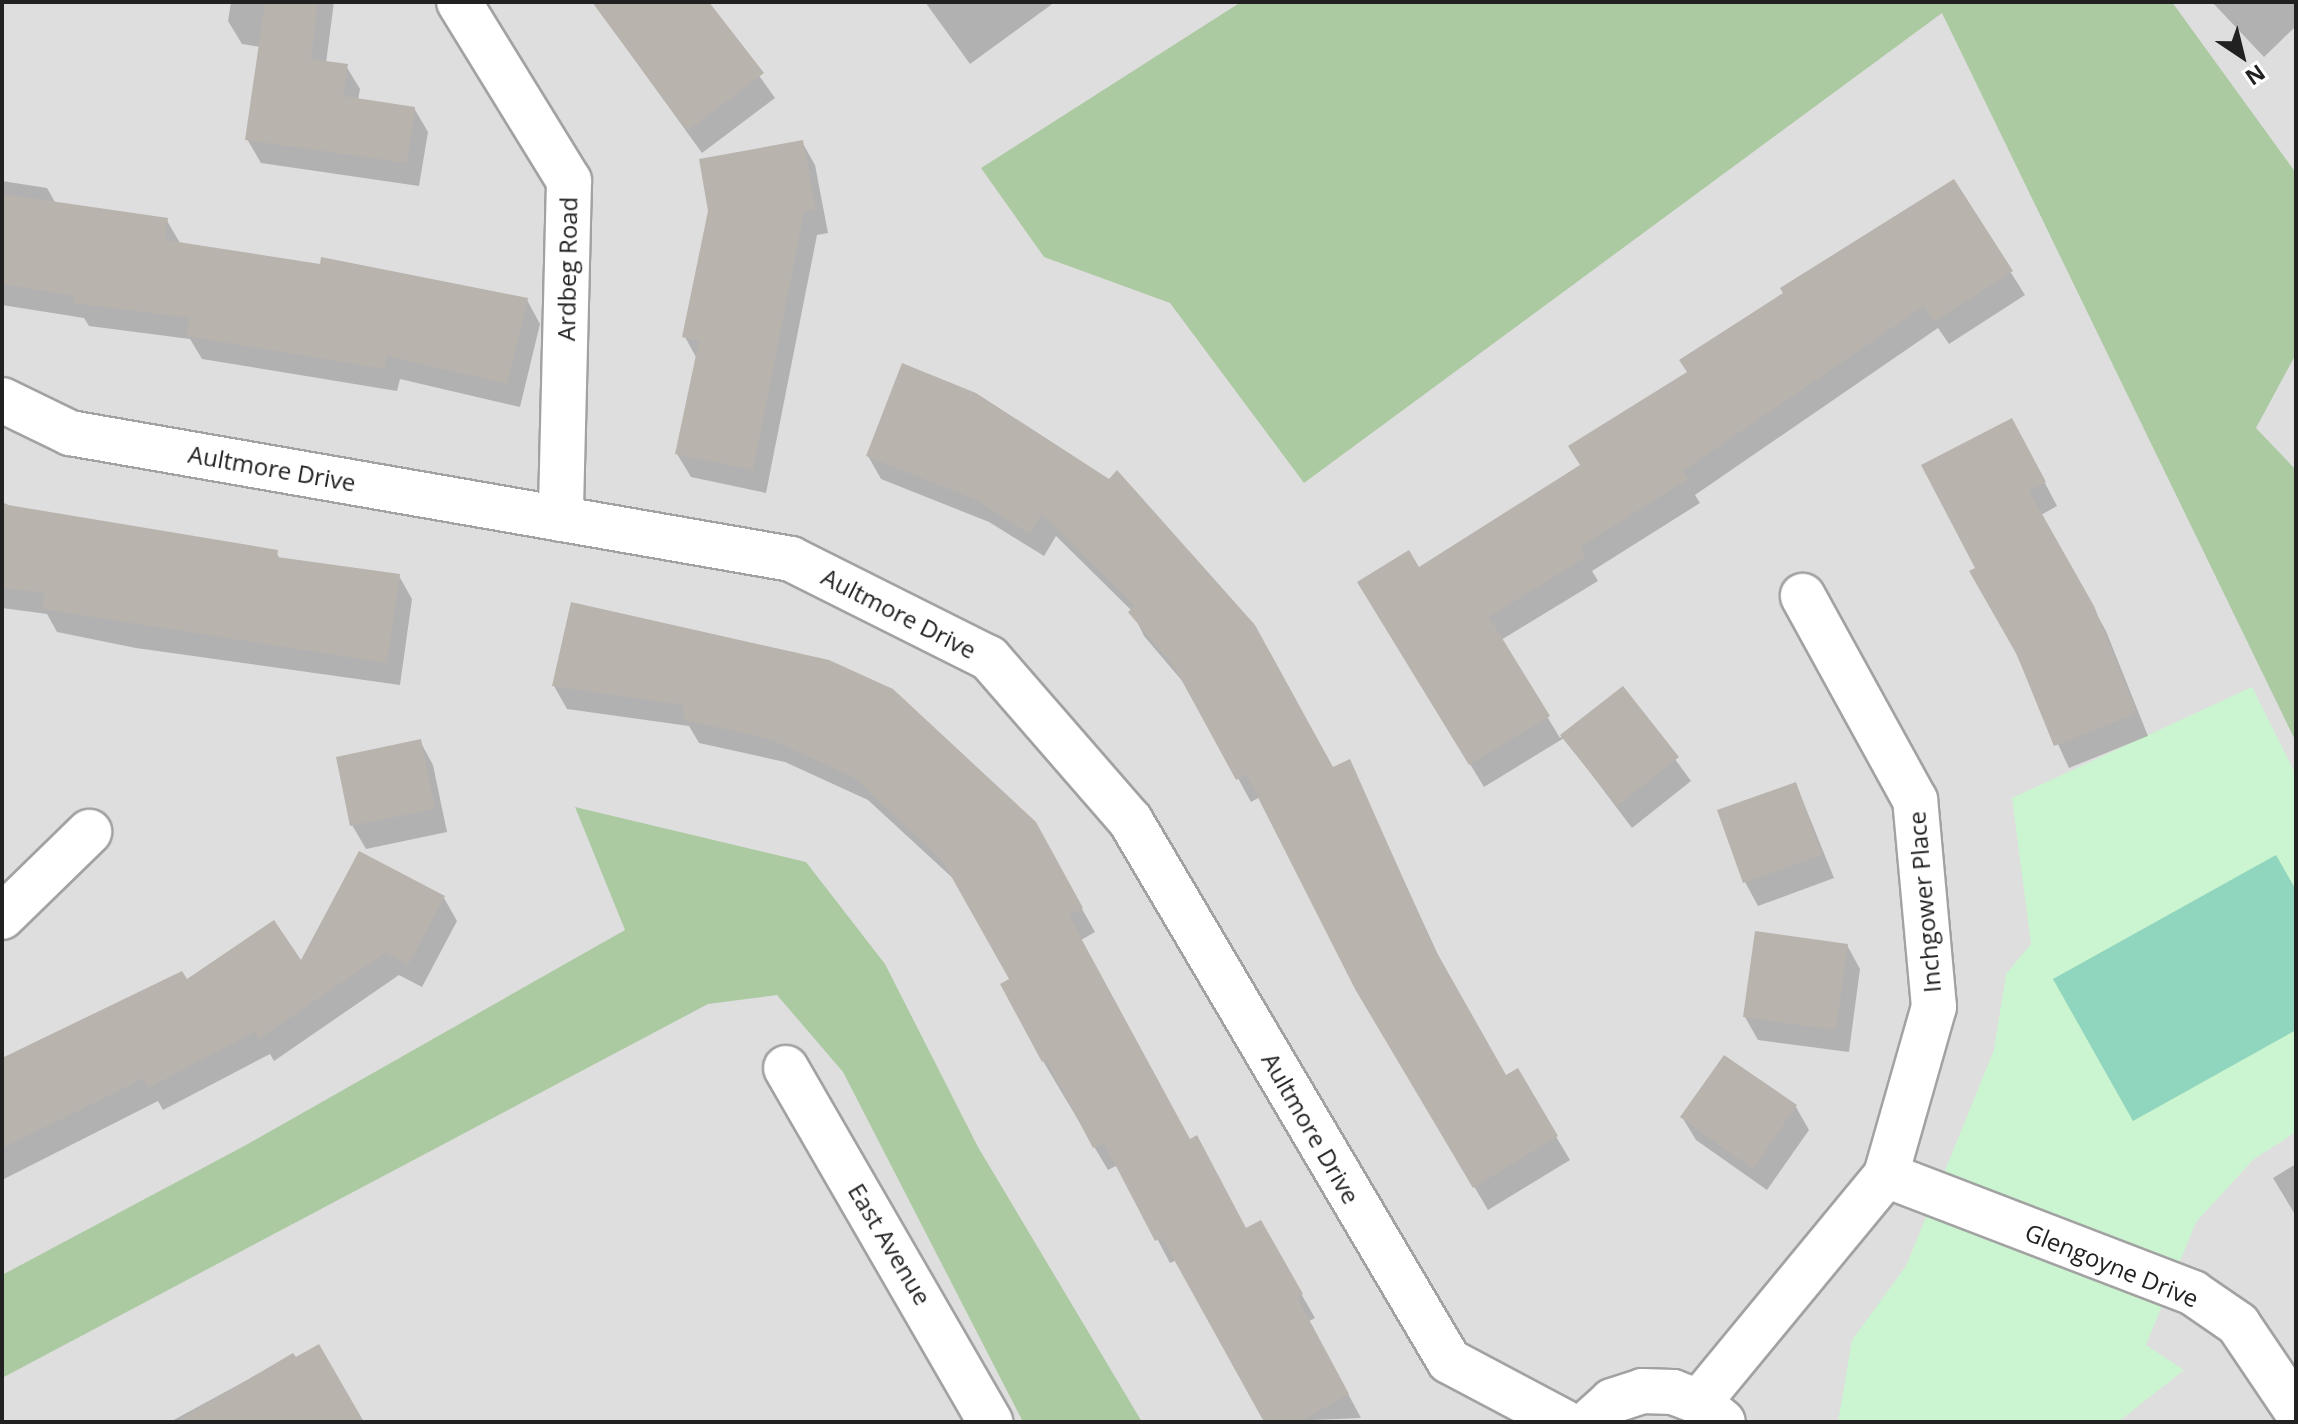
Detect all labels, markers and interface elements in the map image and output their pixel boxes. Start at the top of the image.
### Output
north arrow [2202,16,2282,96]
text: N [2240,58,2272,93]
street label: Ardbeg Road [551,197,583,341]
street label: Aultmore Drive [186,439,358,497]
street label: Aultmore Drive [817,562,981,664]
street label: Inchgower Place [1902,810,1946,994]
street label: Aultmore Drive [1256,1047,1366,1209]
street label: East Avenue [843,1178,937,1310]
street label: Glengoyne Drive [2021,1217,2203,1313]

